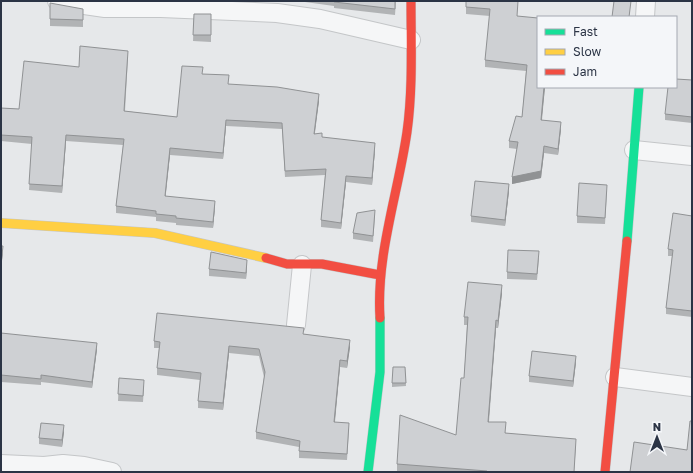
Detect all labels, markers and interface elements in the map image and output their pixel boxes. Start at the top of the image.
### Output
legend [537,16,677,88]
text: Fast [573,24,598,39]
text: Slow [573,44,601,59]
text: Jam [573,64,597,79]
north arrow [637,417,677,457]
text: N [653,420,661,433]

